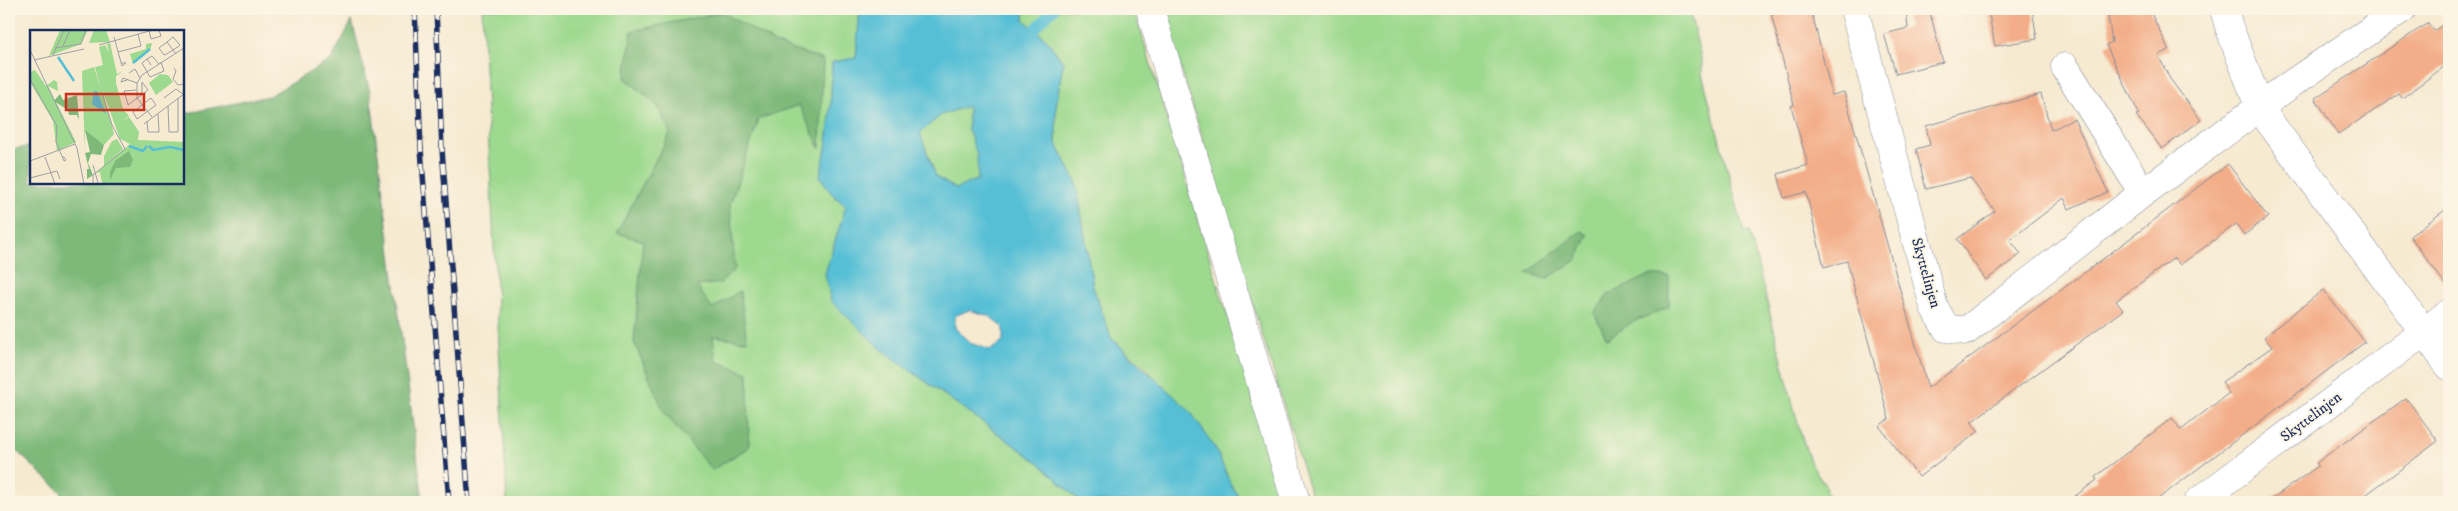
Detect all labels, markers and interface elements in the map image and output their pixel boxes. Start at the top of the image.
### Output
inset map [30,30,184,184]
street label: Skyttelinjen [1907,236,1945,310]
street label: Skyttelinjen [2276,388,2346,446]

